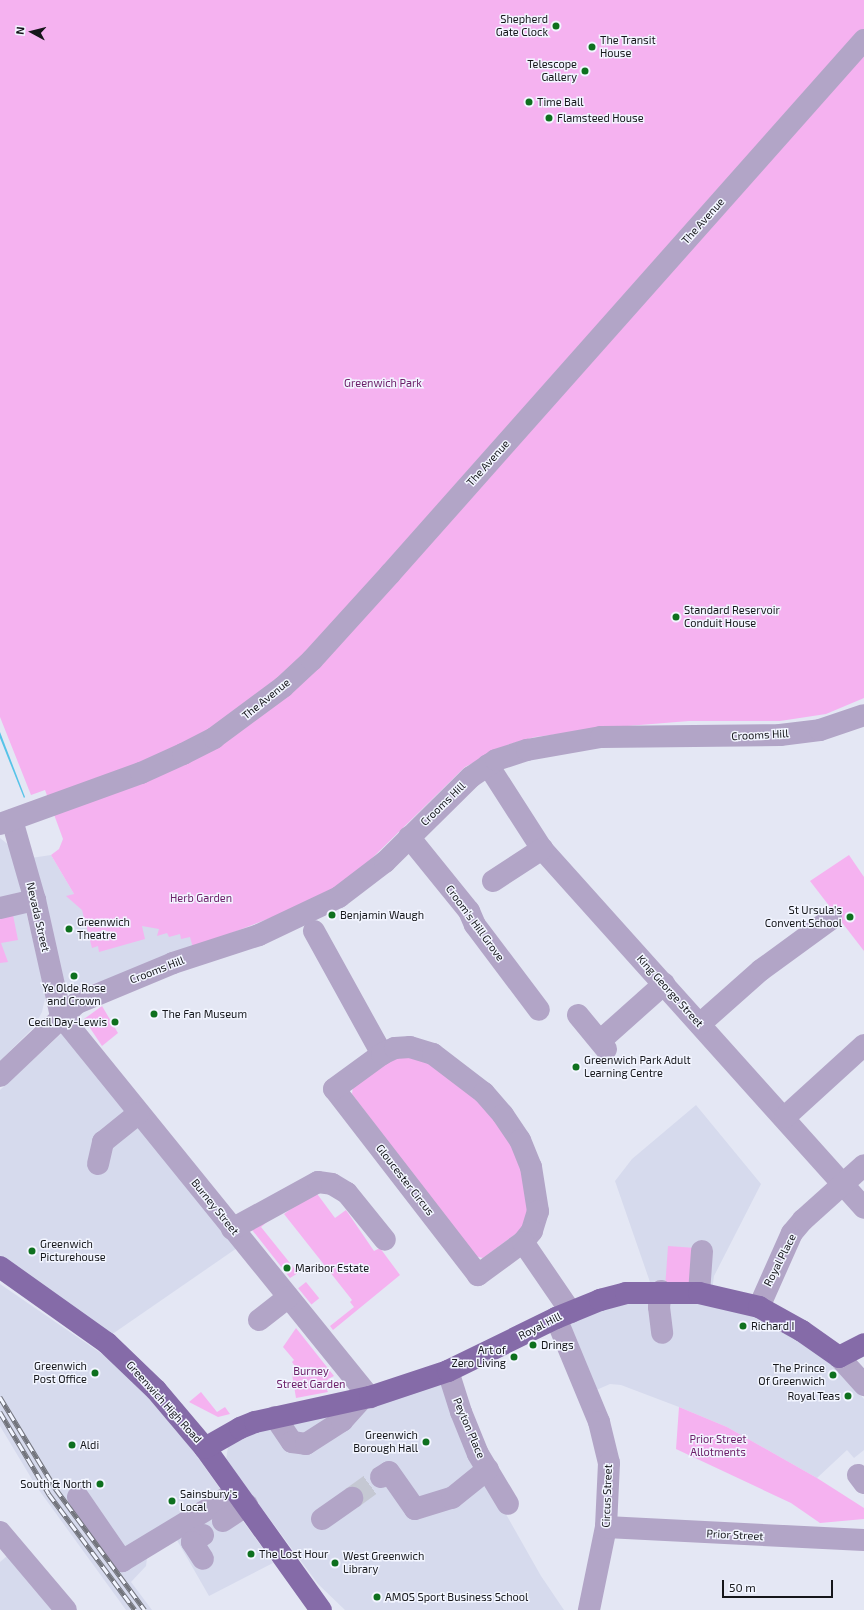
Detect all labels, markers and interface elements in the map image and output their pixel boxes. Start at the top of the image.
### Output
north arrow [12,12,52,52]
place label: Shepherd Gate Clock [496,13,548,39]
marker: Shepherd Gate Clock [551,21,561,31]
text: N [13,26,27,35]
place label: The Transit House [600,34,656,60]
marker: The Transit House [587,42,597,52]
place label: Telescope Gallery [527,58,577,84]
marker: Telescope Gallery [580,66,590,76]
place label: Time Ball [537,95,584,109]
marker: Time Ball [524,97,534,107]
place label: Flamsteed House [557,111,644,125]
marker: Flamsteed House [544,113,554,123]
street label: The Avenue [679,195,727,247]
park label: Greenwich Park [344,376,422,390]
street label: The Avenue [464,437,512,489]
place label: Standard Reservoir Conduit House [684,604,780,630]
marker: Standard Reservoir Conduit House [671,612,681,622]
street label: The Avenue [239,676,293,722]
street label: Crooms Hill [731,727,789,743]
street label: Crooms Hill [418,779,468,829]
street label: Nevada Street [24,881,52,953]
street label: Croom's Hill Grove [443,882,507,964]
park label: Herb Garden [170,891,232,905]
place label: St Ursula's Convent School [765,904,842,930]
place label: Benjamin Waugh [340,908,424,922]
marker: Benjamin Waugh [327,910,337,920]
marker: St Ursula's Convent School [845,912,855,922]
place label: Greenwich Theatre [77,916,130,942]
marker: Greenwich Theatre [64,924,74,934]
street label: King George Street [634,952,706,1030]
street label: Crooms Hill [128,954,186,986]
marker: Ye Olde Rose and Crown [69,971,79,981]
place label: Ye Olde Rose and Crown [42,982,106,1008]
place label: The Fan Museum [162,1007,247,1021]
marker: The Fan Museum [149,1009,159,1019]
place label: Cecil Day-Lewis [28,1015,107,1029]
marker: Cecil Day-Lewis [110,1017,120,1027]
place label: Greenwich Park Adult Learning Centre [584,1054,691,1080]
marker: Greenwich Park Adult Learning Centre [571,1062,581,1072]
street label: Gloucester Circus [373,1142,437,1218]
street label: Burney Street [188,1176,242,1238]
street label: Royal Place [761,1231,799,1289]
place label: Greenwich Picturehouse [40,1238,106,1264]
marker: Greenwich Picturehouse [27,1246,37,1256]
place label: Maribor Estate [295,1261,369,1275]
marker: Maribor Estate [282,1263,292,1273]
street label: Royal Hill [516,1309,564,1343]
place label: Richard I [751,1319,794,1333]
marker: Richard I [738,1321,748,1331]
place label: Drings [541,1338,574,1352]
marker: Drings [528,1340,538,1350]
place label: Art of Zero Living [451,1344,506,1370]
marker: Art of Zero Living [509,1352,519,1362]
street label: Greenwich High Road [124,1358,204,1446]
place label: Greenwich Post Office [33,1360,87,1386]
place label: The Prince Of Greenwich [758,1362,825,1388]
park label: Burney Street Garden [277,1365,345,1391]
marker: Greenwich Post Office [90,1368,100,1378]
marker: The Prince Of Greenwich [828,1370,838,1380]
place label: Royal Teas [787,1389,840,1403]
marker: Royal Teas [843,1391,853,1401]
street label: Peyton Place [450,1396,488,1460]
place label: Greenwich Borough Hall [353,1429,418,1455]
park label: Prior Street Allotments [689,1433,747,1459]
marker: Greenwich Borough Hall [421,1437,431,1447]
place label: Aldi [80,1438,99,1452]
marker: Aldi [67,1440,77,1450]
street label: Circus Street [599,1464,615,1528]
place label: South & North [20,1477,92,1491]
marker: South & North [95,1479,105,1489]
place label: Sainsbury's Local [180,1488,238,1514]
marker: Sainsbury's Local [167,1496,177,1506]
street label: Prior Street [706,1527,764,1543]
place label: The Lost Hour [259,1547,329,1561]
marker: The Lost Hour [246,1549,256,1559]
place label: West Greenwich Library [343,1550,424,1576]
marker: West Greenwich Library [330,1558,340,1568]
scale bar [724,1572,835,1598]
text: 50 m [729,1580,756,1594]
place label: AMOS Sport Business School [385,1590,528,1604]
marker: AMOS Sport Business School [372,1592,382,1602]

